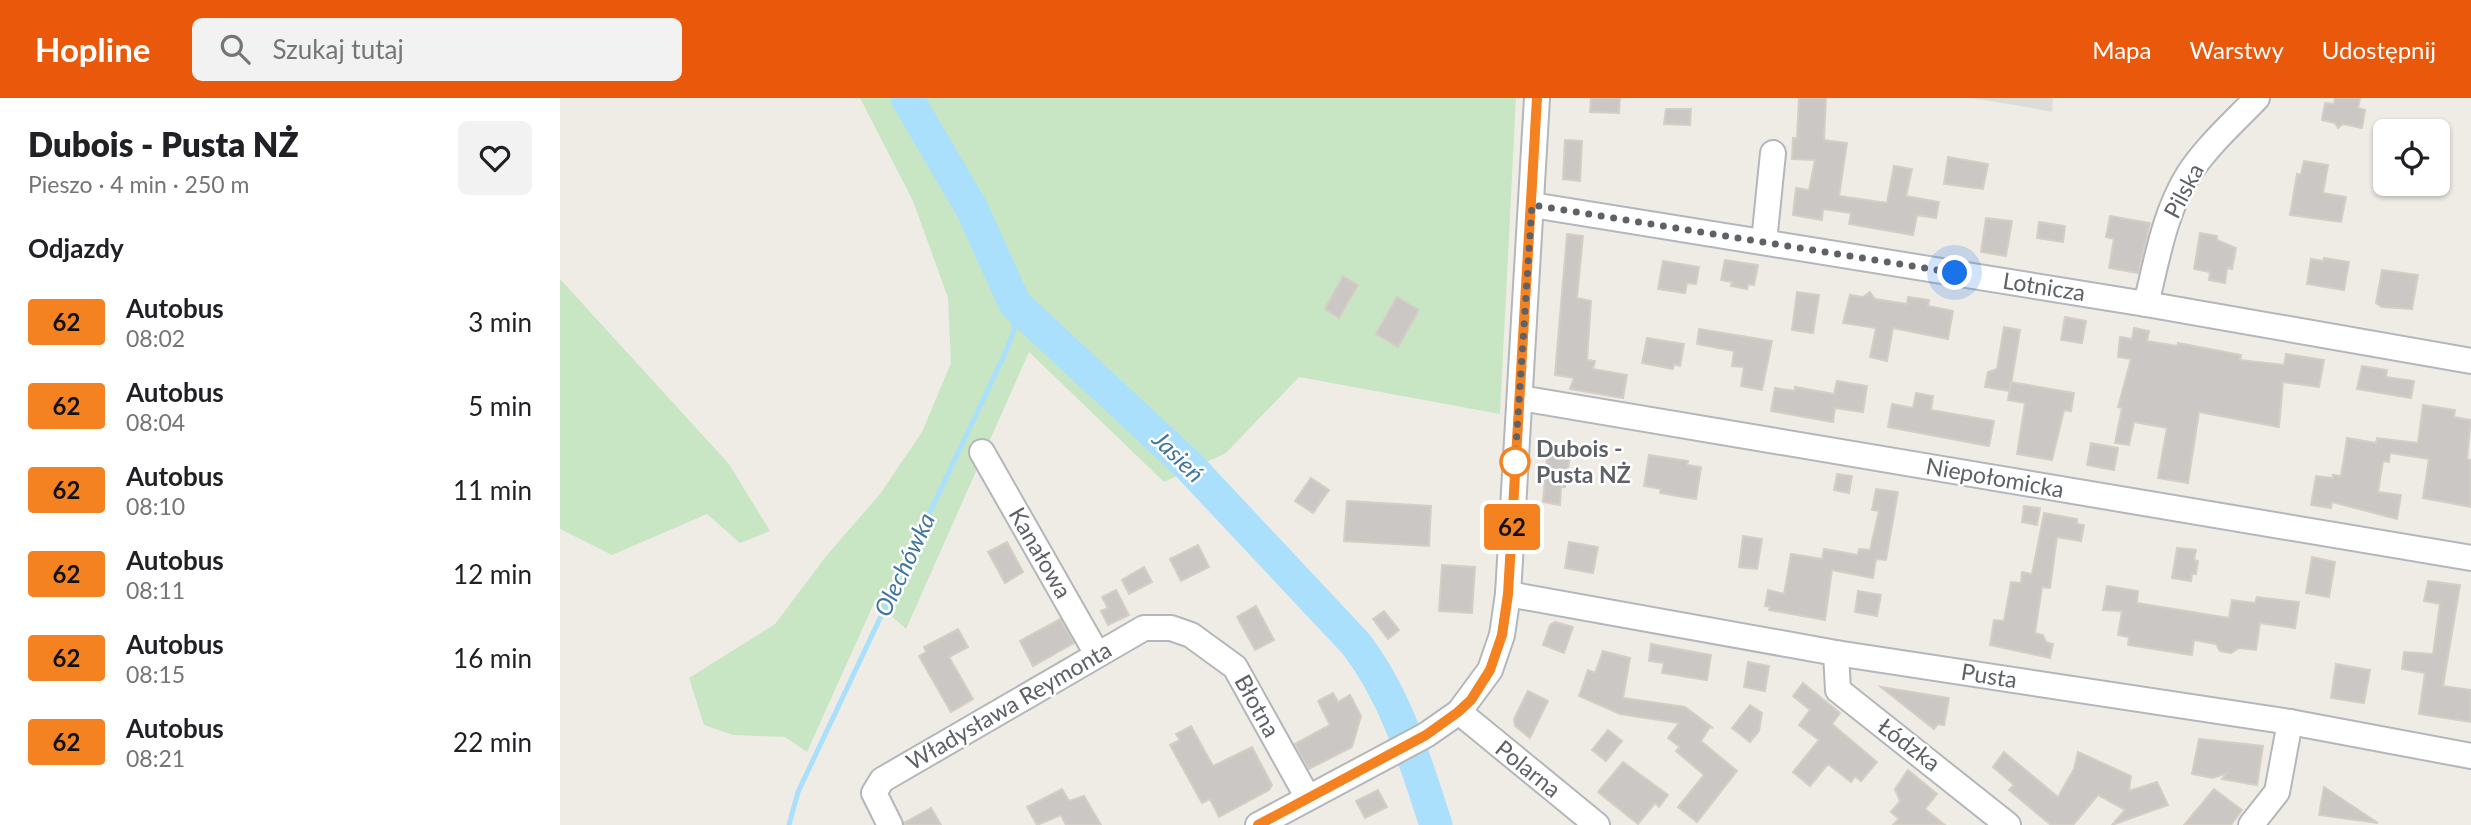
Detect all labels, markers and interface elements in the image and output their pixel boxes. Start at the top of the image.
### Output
search box [192,18,682,81]
text: Hopline [35,29,150,69]
icon: search [216,30,254,68]
text: Szukaj tutaj [272,33,404,65]
text: Mapa [2092,35,2151,64]
text: Warstwy [2189,35,2284,64]
text: Udostępnij [2322,35,2436,64]
map controls [2373,119,2450,196]
button: locate [2373,119,2450,196]
button: heart [458,121,532,195]
text: Dubois - Pusta NŻ [28,124,299,164]
street label: Pilska [2157,158,2209,223]
text: Pieszo · 4 min · 250 m [28,170,249,198]
text: Odjazdy [28,232,124,264]
your location [1937,255,1972,290]
street label: Lotnicza [2001,266,2087,306]
text: Autobus [126,292,224,324]
text: 3 min [468,306,532,338]
text: 62 [53,307,80,336]
text: 08:02 [126,324,185,352]
text: Autobus [126,376,224,408]
text: 5 min [468,390,532,422]
text: 62 [53,391,80,420]
text: 08:04 [126,408,185,436]
water label: Jasień [1147,423,1211,488]
place label: Dubois - Pusta NŻ [1536,434,1631,488]
marker: Dubois - Pusta NŻ [1500,447,1530,477]
street label: Niepołomicka [1924,451,2066,503]
text: Autobus [126,460,224,492]
text: 11 min [453,474,532,506]
text: 62 [53,475,80,504]
text: 08:10 [126,492,185,520]
street label: Kanałowa [1004,502,1078,603]
line badge: 62 [1480,504,1544,550]
water label: Olechówka [867,508,940,621]
text: 62 [1498,512,1526,541]
text: Autobus [126,544,224,576]
text: 12 min [453,558,532,590]
text: 62 [53,559,80,588]
text: 08:11 [126,576,185,604]
text: Autobus [126,628,224,660]
street label: Władysława Reymonta [901,635,1116,775]
text: 16 min [453,642,532,674]
text: 62 [53,643,80,672]
street label: Pusta [1959,657,2019,693]
text: 08:15 [126,660,185,688]
street label: Błotna [1229,669,1286,742]
text: Autobus [126,712,224,744]
street label: Łódzka [1873,712,1946,777]
text: 22 min [453,726,532,758]
text: 62 [53,727,80,756]
street label: Polarna [1490,734,1567,803]
text: 08:21 [126,744,185,772]

